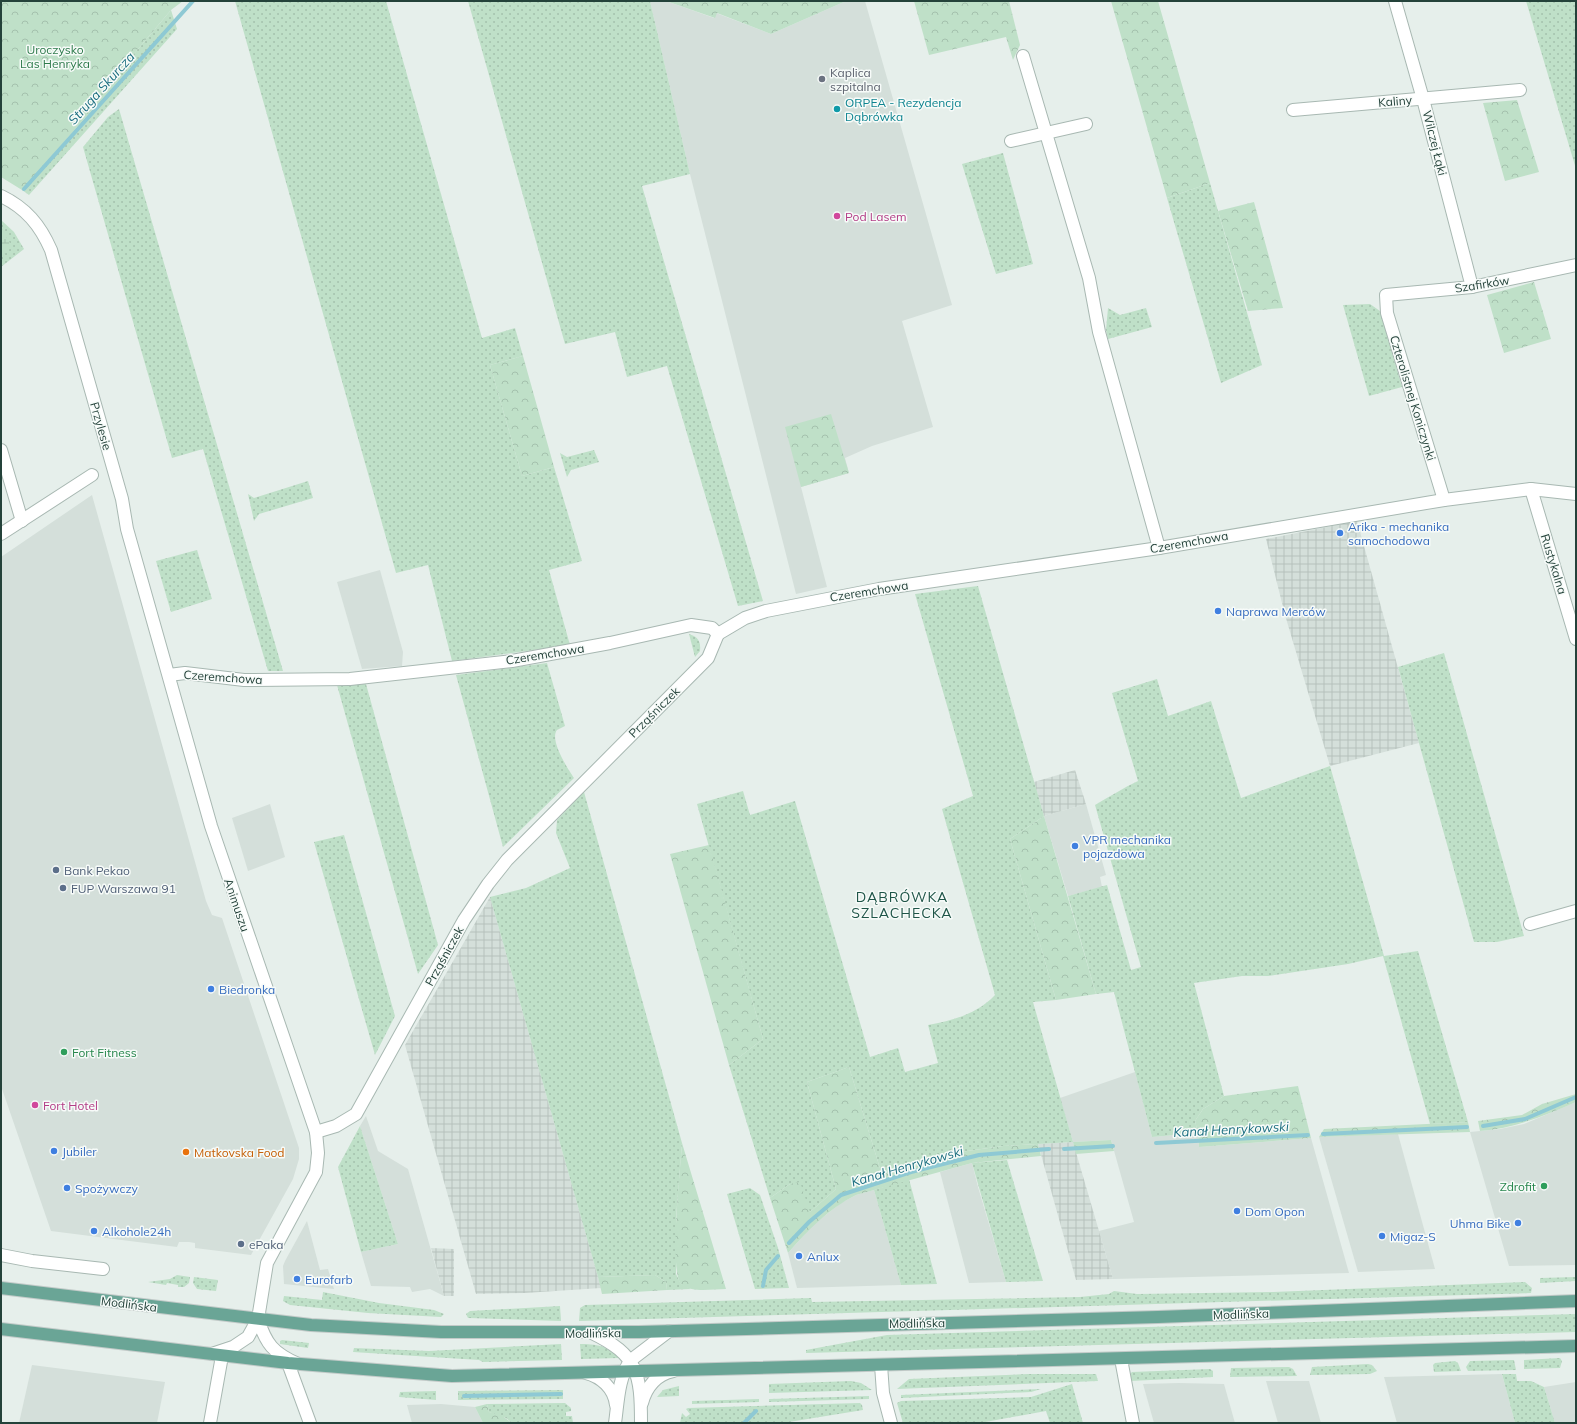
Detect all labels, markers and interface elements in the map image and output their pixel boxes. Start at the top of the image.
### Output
park label: Uroczysko Las Henryka [20,42,90,71]
water label: Struga Skurcza [64,48,138,127]
place label: Kaplica szpitalna [830,65,881,94]
marker: Kaplica szpitalna [817,74,827,84]
street label: Kaliny [1377,92,1413,110]
place label: ORPEA - Rezydencja Dąbrówka [845,95,961,124]
marker: ORPEA - Rezydencja Dąbrówka [832,104,842,114]
street label: Wilczej Łąki [1420,109,1450,177]
place label: Pod Lasem [845,209,906,224]
marker: Pod Lasem [832,211,842,221]
street label: Szafirków [1454,272,1511,296]
street label: Czterolistnej Koniczynki [1387,334,1439,463]
street label: Przylesie [87,400,115,452]
place label: Arika - mechanika samochodowa [1348,519,1449,548]
street label: Czeremchowa [1149,528,1229,556]
marker: Arika - mechanika samochodowa [1335,528,1345,538]
street label: Rustykalna [1538,532,1570,596]
street label: Czeremchowa [829,577,909,605]
place label: Naprawa Merców [1226,604,1326,619]
marker: Naprawa Merców [1213,606,1223,616]
street label: Czeremchowa [505,640,585,668]
street label: Czeremchowa [183,667,263,687]
street label: Prząśniczek [625,683,683,741]
place label: VPR mechanika pojazdowa [1083,832,1171,861]
marker: VPR mechanika pojazdowa [1070,841,1080,851]
place label: Bank Pekao [64,863,130,878]
marker: Bank Pekao [51,865,61,875]
street label: Animuszu [221,876,253,934]
place label: FUP Warszawa 91 [71,881,176,896]
marker: FUP Warszawa 91 [58,883,68,893]
district label: DĄBRÓWKA SZLACHECKA [851,888,953,922]
street label: Prząśniczek [421,923,467,989]
place label: Biedronka [219,982,275,997]
marker: Biedronka [206,984,216,994]
place label: Fort Fitness [72,1045,137,1060]
marker: Fort Fitness [59,1047,69,1057]
place label: Fort Hotel [43,1098,98,1113]
marker: Fort Hotel [30,1100,40,1110]
water label: Kanał Henrykowski [1173,1118,1290,1140]
water label: Kanał Henrykowski [849,1142,966,1190]
place label: Jubiler [62,1144,97,1159]
place label: Matkovska Food [194,1145,285,1160]
marker: Jubiler [49,1146,59,1156]
marker: Matkovska Food [181,1147,191,1157]
place label: Zdrofit [1500,1179,1536,1194]
place label: Spożywczy [75,1181,139,1196]
marker: Zdrofit [1539,1181,1549,1191]
marker: Spożywczy [62,1183,72,1193]
place label: Dom Opon [1245,1204,1305,1219]
marker: Dom Opon [1232,1206,1242,1216]
place label: Uhma Bike [1450,1216,1510,1231]
marker: Uhma Bike [1513,1218,1523,1228]
place label: Alkohole24h [102,1224,171,1239]
marker: Alkohole24h [89,1226,99,1236]
place label: Migaz-S [1390,1229,1436,1244]
marker: Migaz-S [1377,1231,1387,1241]
place label: ePaka [249,1237,284,1252]
marker: ePaka [236,1239,246,1249]
place label: Anlux [807,1249,840,1264]
marker: Anlux [794,1251,804,1261]
place label: Eurofarb [305,1272,353,1287]
marker: Eurofarb [292,1274,302,1284]
street label: Modlińska [100,1293,158,1315]
street label: Modlińska [1213,1306,1269,1322]
street label: Modlińska [889,1315,945,1331]
street label: Modlińska [565,1325,621,1341]

